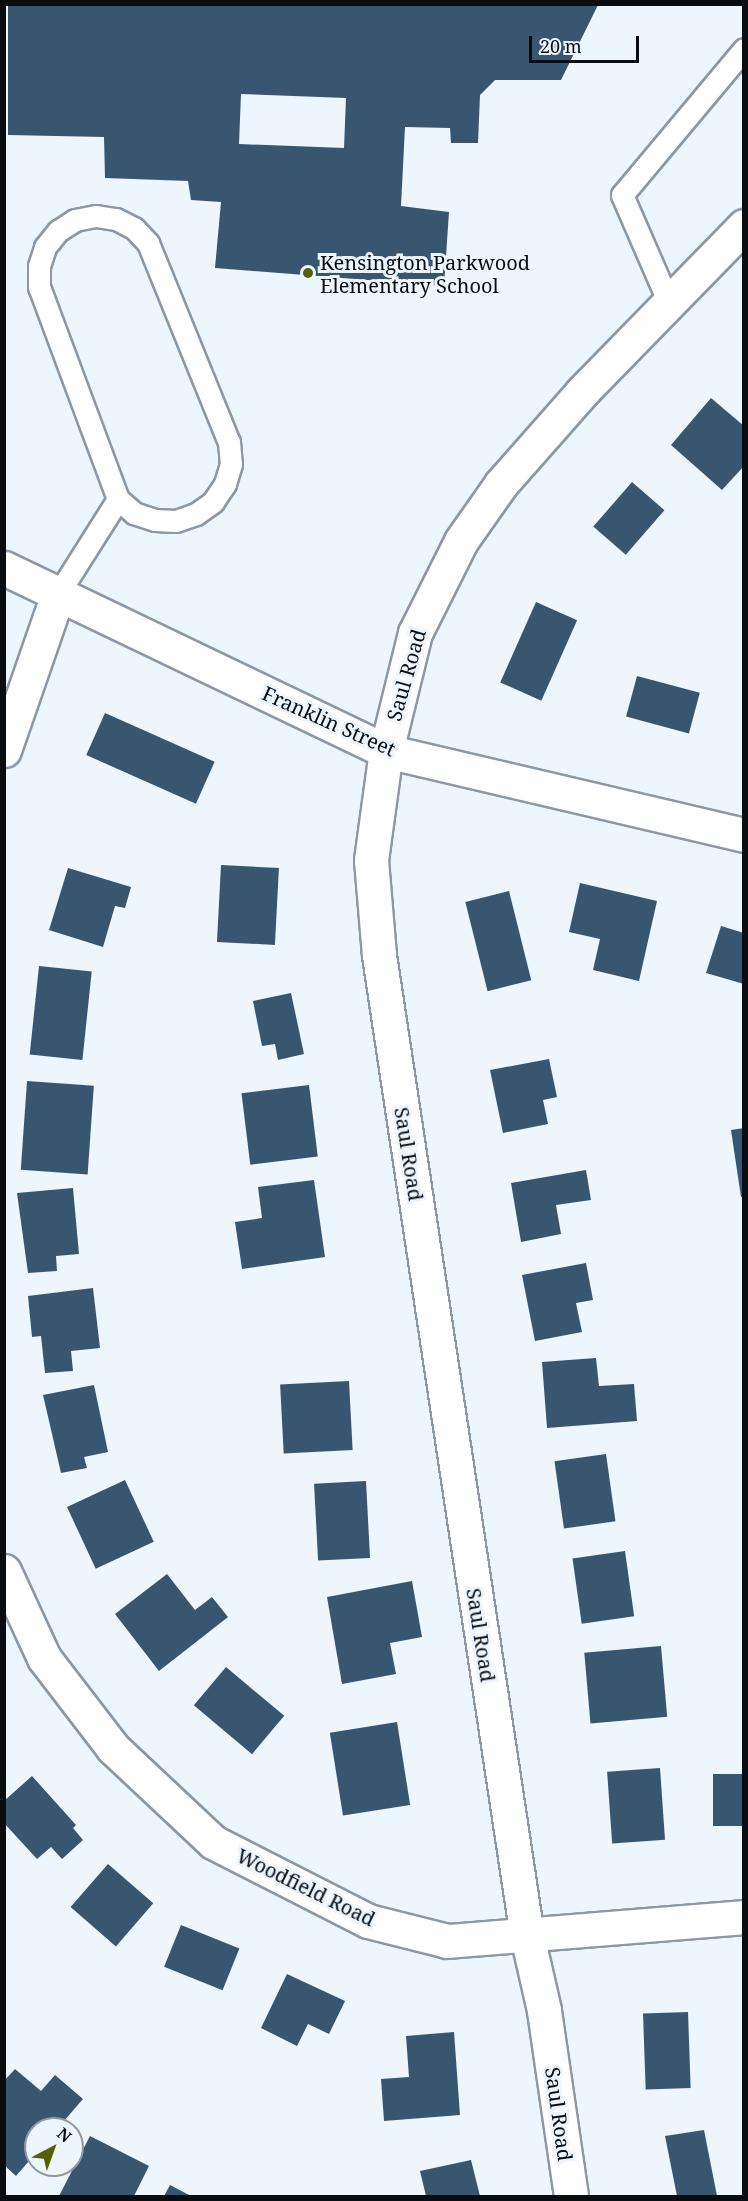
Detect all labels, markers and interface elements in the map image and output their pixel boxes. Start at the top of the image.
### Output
scale bar [532,24,642,62]
text: 20 m [540,34,582,58]
place label: Kensington Parkwood Elementary School [320,250,530,297]
marker: Kensington Parkwood Elementary School [301,266,315,280]
street label: Saul Road [381,626,431,724]
street label: Franklin Street [259,681,399,761]
street label: Saul Road [390,1105,428,1203]
street label: Saul Road [462,1586,500,1684]
street label: Woodfield Road [233,1843,379,1931]
street label: Saul Road [541,2066,577,2162]
north arrow [24,2117,84,2177]
text: N [53,2122,76,2147]

